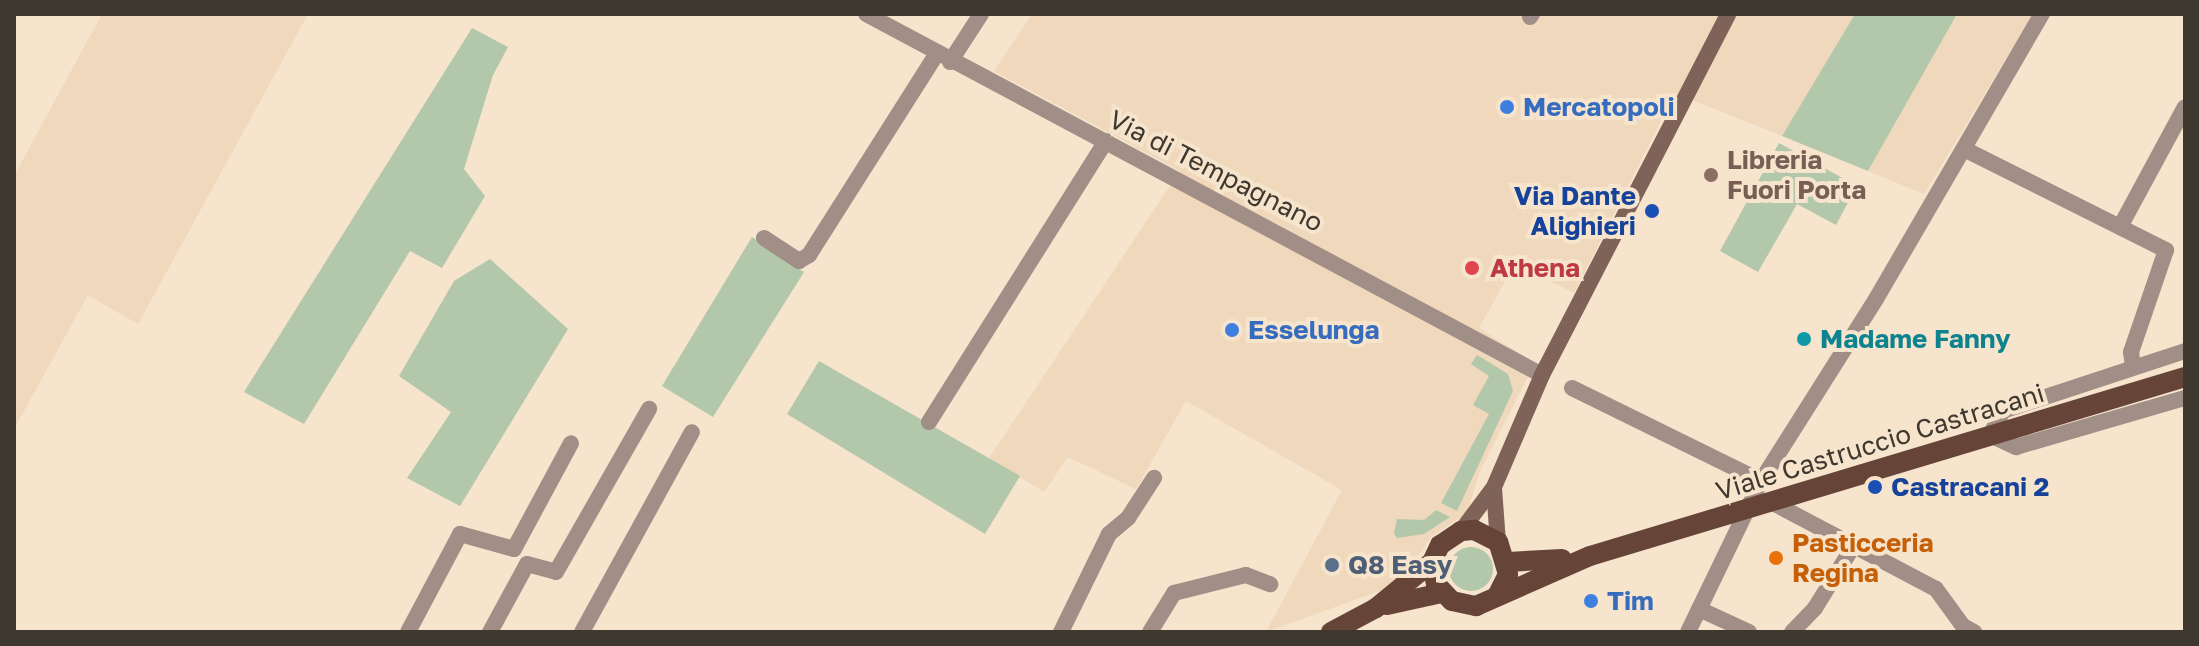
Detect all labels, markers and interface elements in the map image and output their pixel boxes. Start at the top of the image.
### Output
place label: Mercatopoli [1523,91,1675,123]
marker: Mercatopoli [1498,98,1516,116]
street label: Via di Tempagnano [1104,104,1328,238]
place label: Libreria Fuori Porta [1727,144,1866,206]
marker: Libreria Fuori Porta [1702,166,1720,184]
place label: Via Dante Alighieri [1514,180,1636,242]
marker: Via Dante Alighieri [1643,202,1661,220]
place label: Athena [1490,252,1580,284]
marker: Athena [1461,257,1483,279]
place label: Esselunga [1248,314,1380,346]
marker: Esselunga [1223,321,1241,339]
place label: Madame Fanny [1820,323,2011,355]
marker: Madame Fanny [1795,330,1813,348]
street label: Viale Castruccio Castracani [1712,377,2048,507]
place label: Castracani 2 [1891,471,2049,503]
marker: Castracani 2 [1866,478,1884,496]
place label: Pasticceria Regina [1792,527,1934,588]
place label: Q8 Easy [1348,549,1452,581]
marker: Pasticceria Regina [1767,549,1785,567]
marker: Q8 Easy [1323,556,1341,574]
place label: Tim [1607,585,1654,617]
marker: Tim [1582,592,1600,610]

